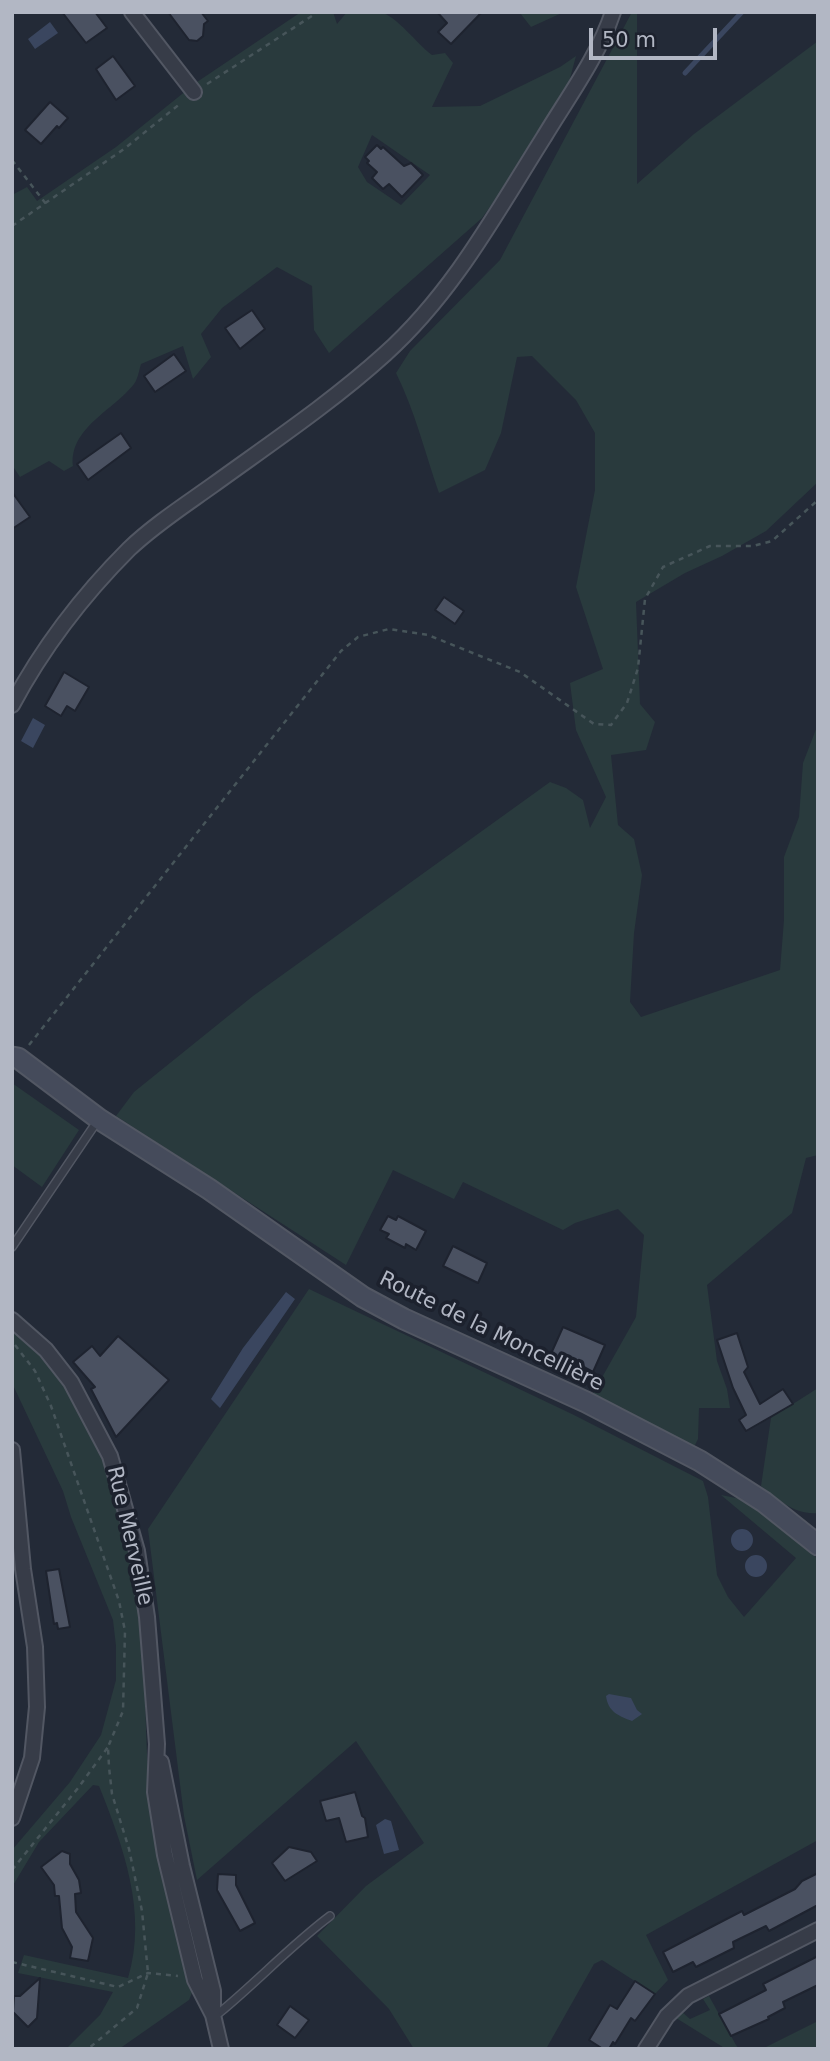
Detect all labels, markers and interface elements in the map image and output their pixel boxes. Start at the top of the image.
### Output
scale bar [592,14,720,58]
text: 50 m [602,28,656,52]
street label: Route de la Moncellière [375,1267,607,1397]
street label: Rue Merveille [101,1464,157,1608]

